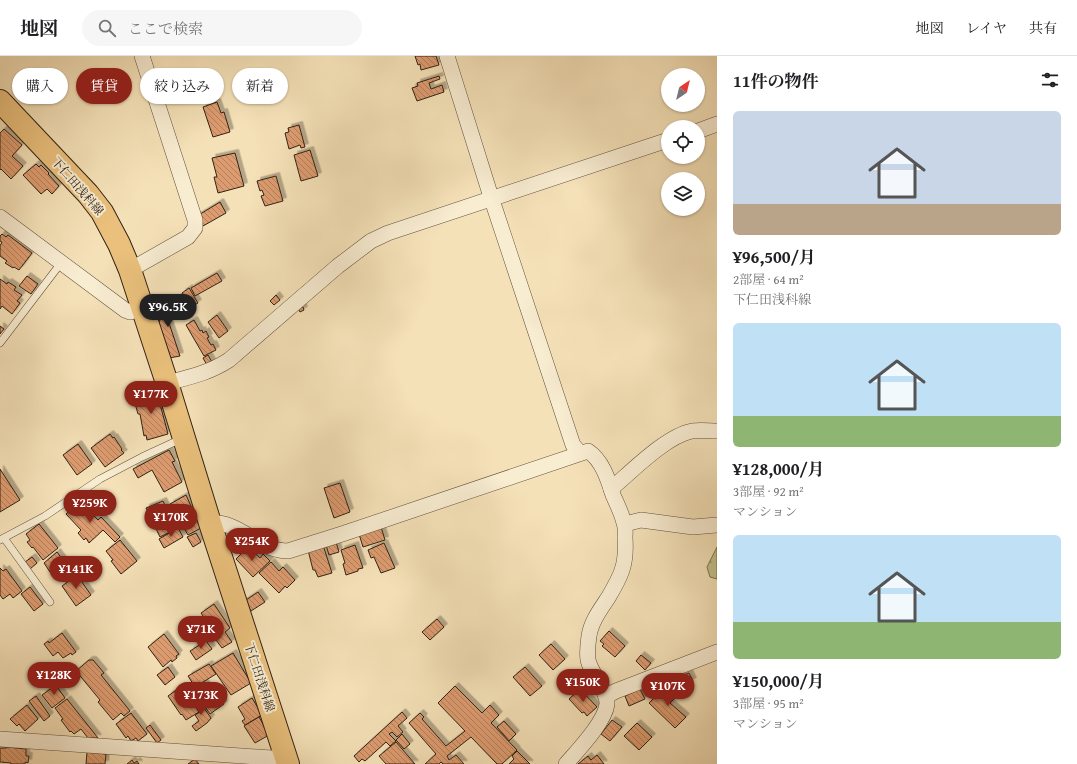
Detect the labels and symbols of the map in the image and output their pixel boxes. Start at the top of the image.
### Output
north arrow [661,68,705,112]
street label: 下仁田浅科線 [48,153,108,219]
pin: ¥96.5K [135,294,201,328]
pin: ¥177K [123,381,179,415]
pin: ¥259K [62,490,118,524]
pin: ¥170K [143,504,199,538]
pin: ¥254K [224,528,280,562]
pin: ¥141K [48,556,104,590]
pin: ¥71K [177,616,225,650]
street label: 下仁田浅科線 [241,640,279,714]
pin: ¥128K [26,662,82,696]
pin: ¥150K [555,669,611,703]
pin: ¥107K [640,673,696,707]
pin: ¥173K [173,682,229,716]

